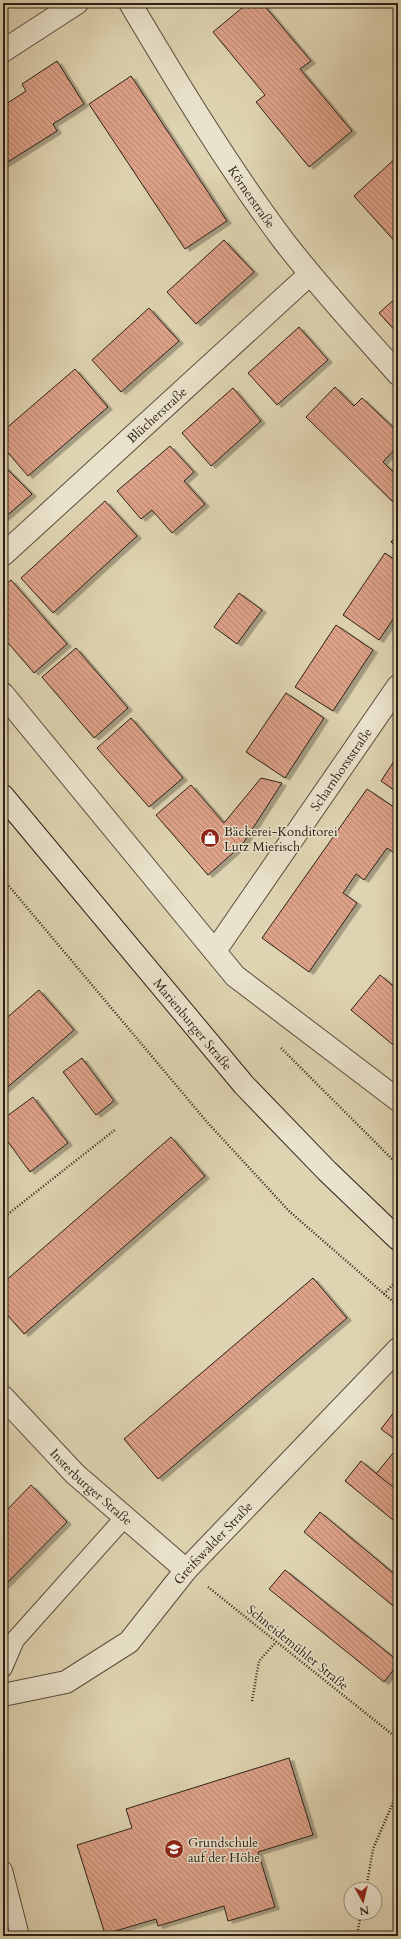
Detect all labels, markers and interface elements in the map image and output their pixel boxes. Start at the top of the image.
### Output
street label: Körnerstraße [223,163,279,232]
street label: Blücherstraße [123,383,191,447]
street label: Scharnhorststraße [306,725,376,815]
place label: Bäckerei-Konditorei Lutz Mierisch [224,823,338,856]
shop icon: Bäckerei-Konditorei Lutz Mierisch [199,827,221,849]
street label: Marienburger Straße [149,975,236,1075]
street label: Insterburger Straße [46,1445,136,1530]
street label: Greifswalder Straße [170,1498,257,1589]
street label: Schneidemühler Straße [242,1601,352,1695]
place label: Grundschule auf der Höhe [188,1834,260,1867]
school or university icon: Grundschule auf der Höhe [163,1838,185,1860]
north arrow [343,1881,383,1921]
text: N [358,1902,370,1919]

